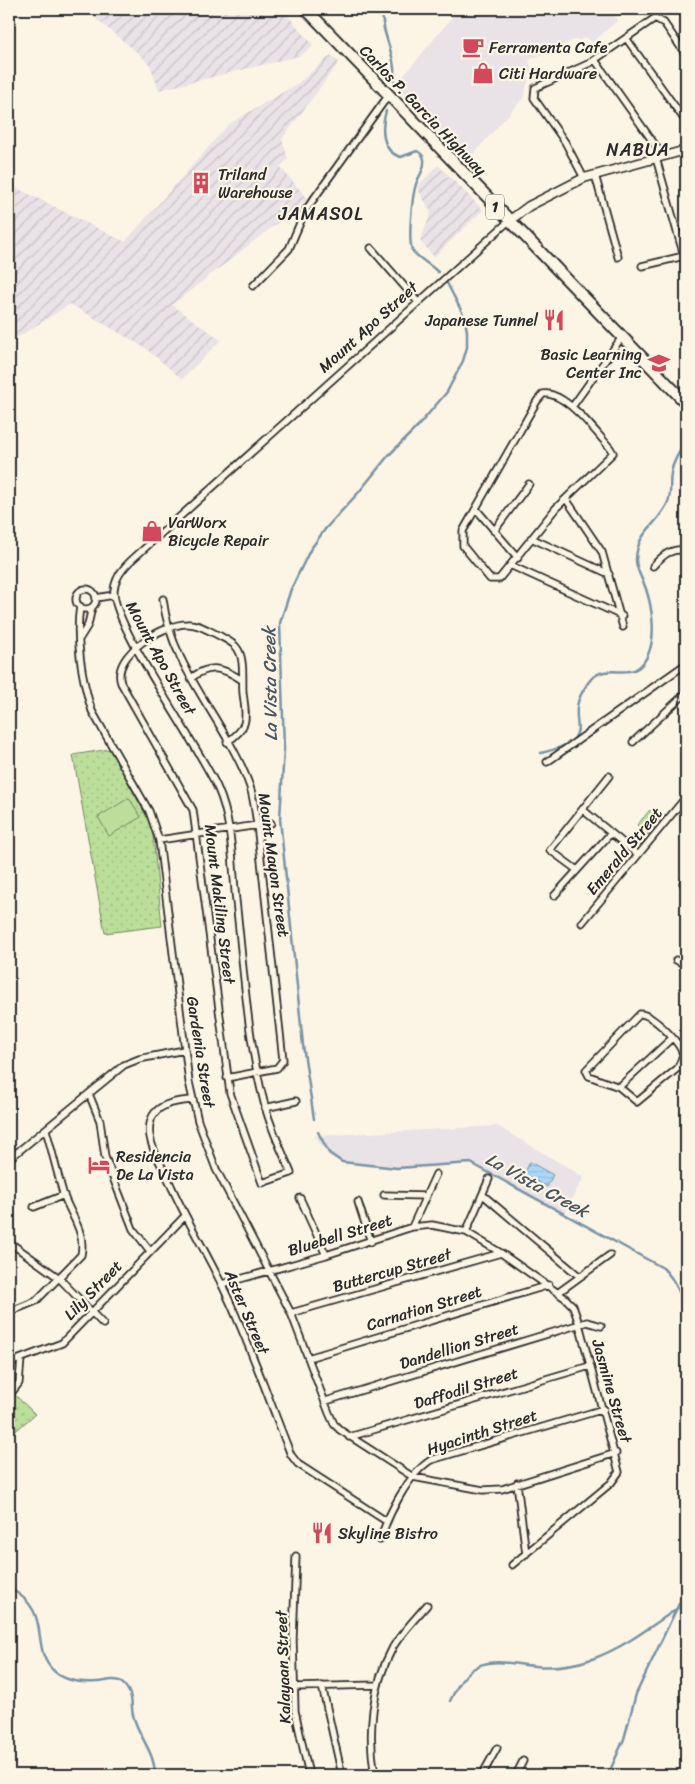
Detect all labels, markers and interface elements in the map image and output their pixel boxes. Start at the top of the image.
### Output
place label: Ferramenta Cafe [489,33,608,62]
cafe icon: Ferramenta Cafe [460,34,486,60]
street label: Carlos P. Garcia Highway [352,37,494,183]
place label: Citi Hardware [499,59,597,88]
shop icon: Citi Hardware [470,60,496,86]
district label: NABUA [606,134,670,166]
place label: Triland Warehouse [218,160,293,207]
building icon: Triland Warehouse [188,170,214,196]
road number: 1 [486,194,504,220]
district label: JAMASOL [277,198,364,230]
street label: Mount Apo Street [311,273,425,380]
place label: Japanese Tunnel [424,306,538,335]
restaurant icon: Japanese Tunnel [541,307,567,333]
place label: Basic Learning Center Inc [541,340,642,387]
school or university icon: Basic Learning Center Inc [646,350,672,376]
place label: VarWorx Bicycle Repair [168,508,270,555]
shop icon: VarWorx Bicycle Repair [139,518,165,544]
street label: Mount Apo Street [118,595,205,721]
water label: La Vista Creek [253,624,287,741]
street label: Mount Mayon Street [250,791,298,939]
street label: Emerald Street [578,800,670,902]
street label: Mount Makiling Street [196,823,244,986]
street label: Gardenia Street [178,994,224,1110]
place label: Residencia De La Vista [116,1142,194,1189]
water label: La Vista Creek [479,1143,597,1228]
hotel icon: Residencia De La Vista [86,1152,112,1178]
street label: Bluebell Street [284,1205,396,1265]
street label: Buttercup Street [329,1239,455,1301]
street label: Lily Street [56,1253,130,1327]
street label: Aster Street [216,1264,278,1359]
street label: Carnation Street [363,1277,485,1339]
street label: Dandellion Street [396,1314,522,1378]
street label: Jasmine Street [583,1335,641,1447]
street label: Daffodil Street [410,1358,522,1418]
street label: Hyacinth Street [423,1400,541,1464]
place label: Skyline Bistro [338,1519,438,1548]
restaurant icon: Skyline Bistro [309,1520,335,1546]
street label: Kalayaan Street [267,1609,299,1724]

